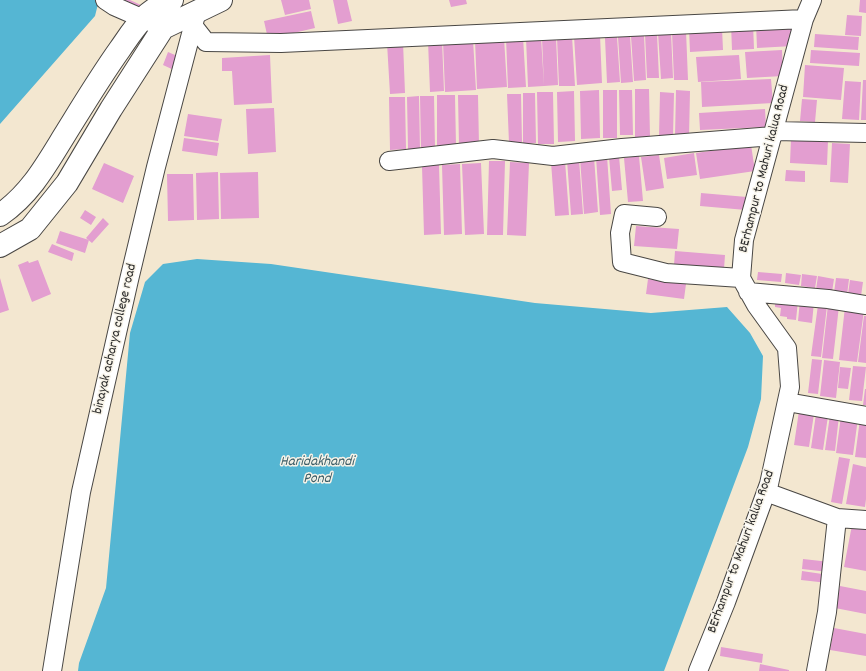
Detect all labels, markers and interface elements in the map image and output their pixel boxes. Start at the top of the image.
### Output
street label: BErhampur to Mahuri kalua Road [736,83,794,255]
street label: binayak acharya college road [91,262,141,416]
water label: Haridakhandi Pond [280,454,354,489]
street label: BErhampur to Mahuri kalua Road [705,468,779,636]

